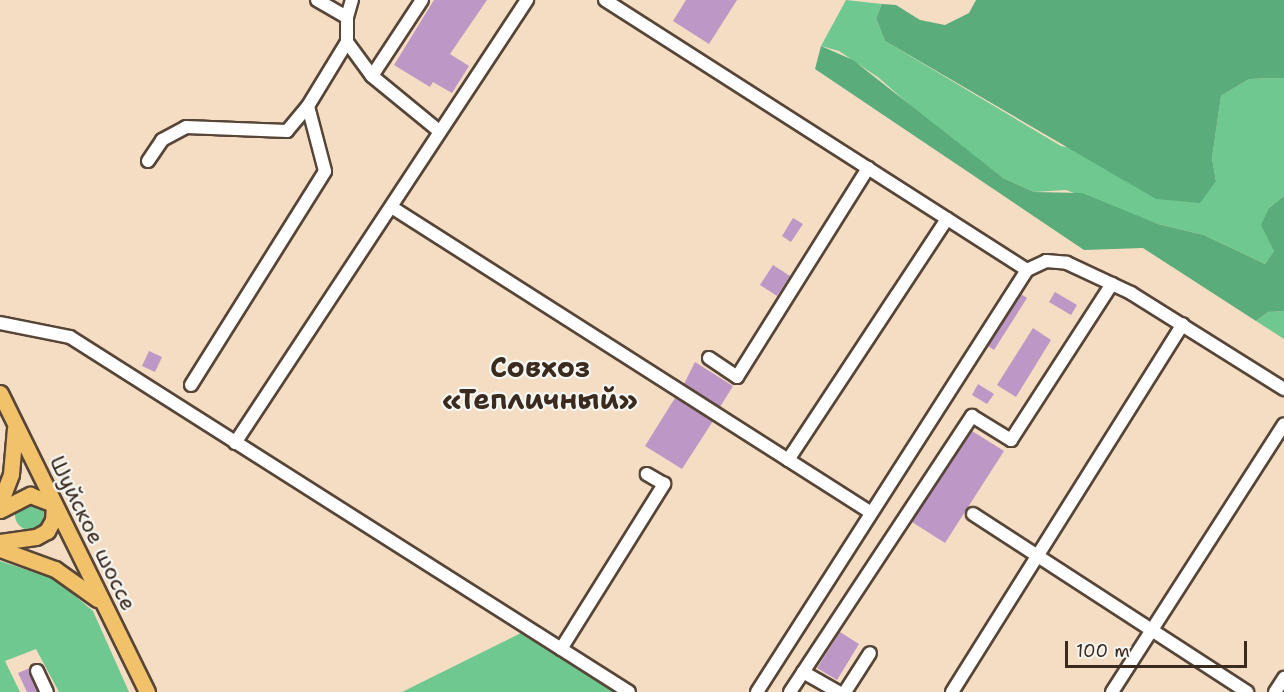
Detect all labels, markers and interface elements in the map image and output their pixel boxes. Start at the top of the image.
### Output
district label: Совхоз «Тепличный» [442,350,638,416]
street label: Шуйское шоссе [44,451,142,615]
scale bar [1068,629,1250,667]
text: 100 m [1076,639,1130,663]

